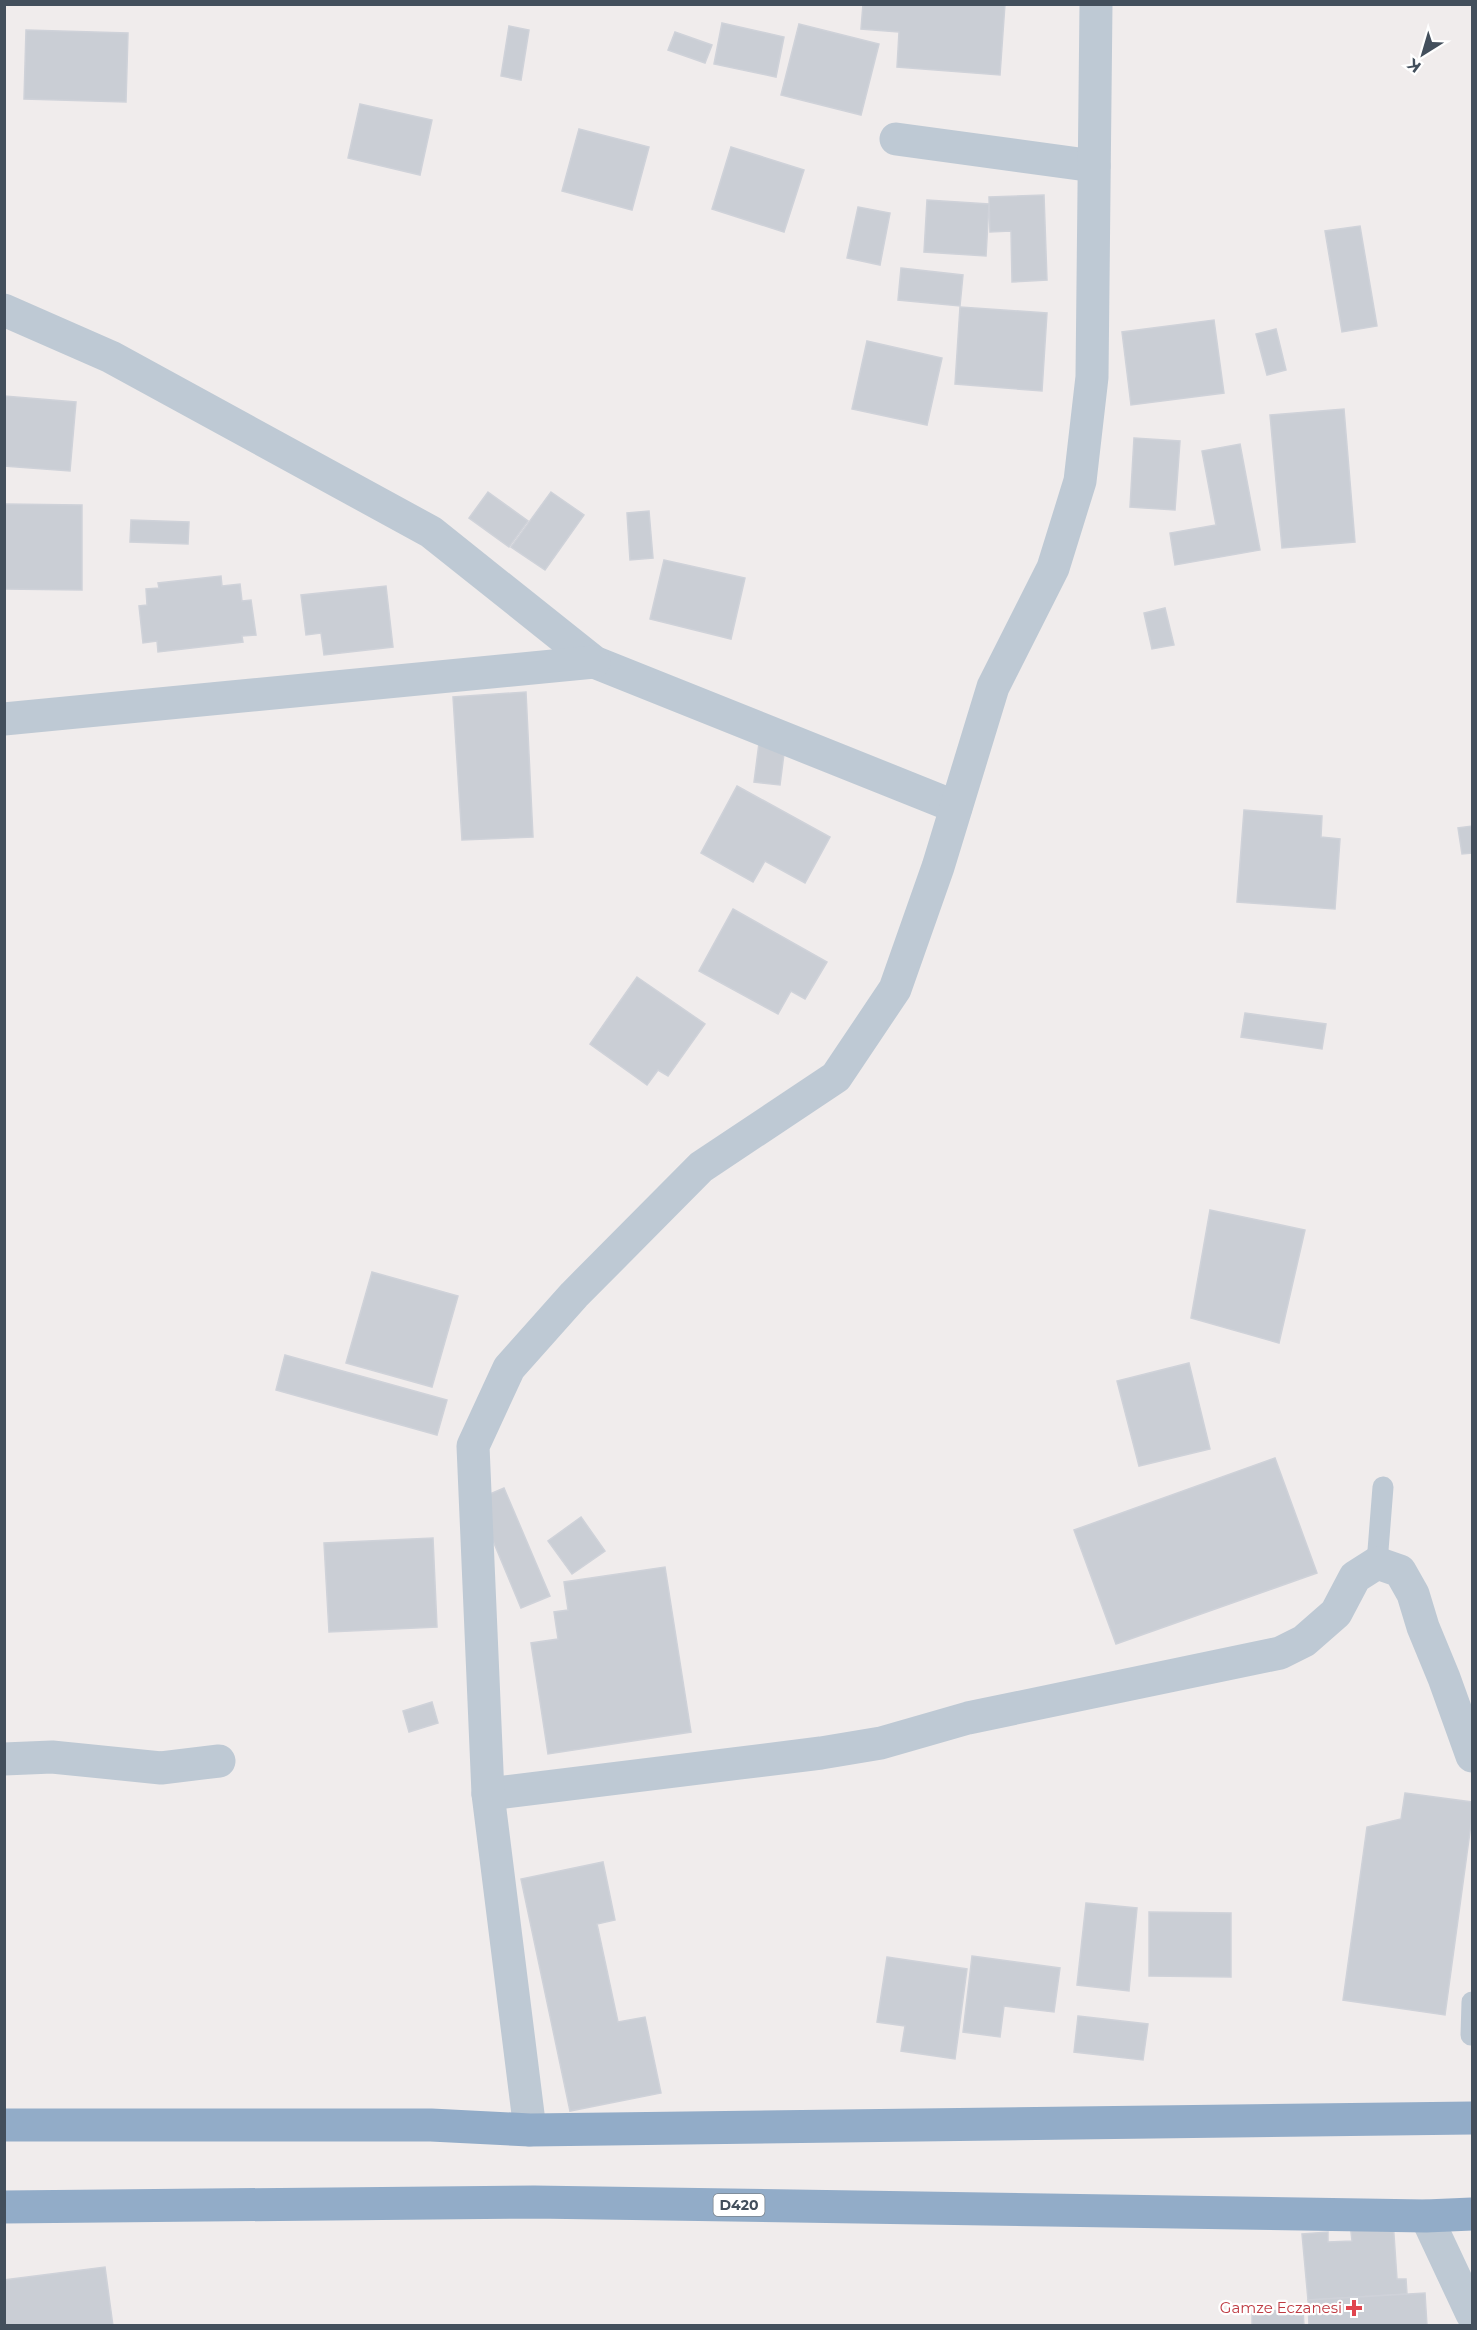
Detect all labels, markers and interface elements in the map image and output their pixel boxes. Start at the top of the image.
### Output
north arrow [1393,24,1453,84]
text: K [1403,54,1425,77]
road number: D420 [714,2194,764,2216]
place label: Gamze Eczanesi [1220,2298,1342,2317]
marker: Gamze Eczanesi [1347,2301,1361,2315]

